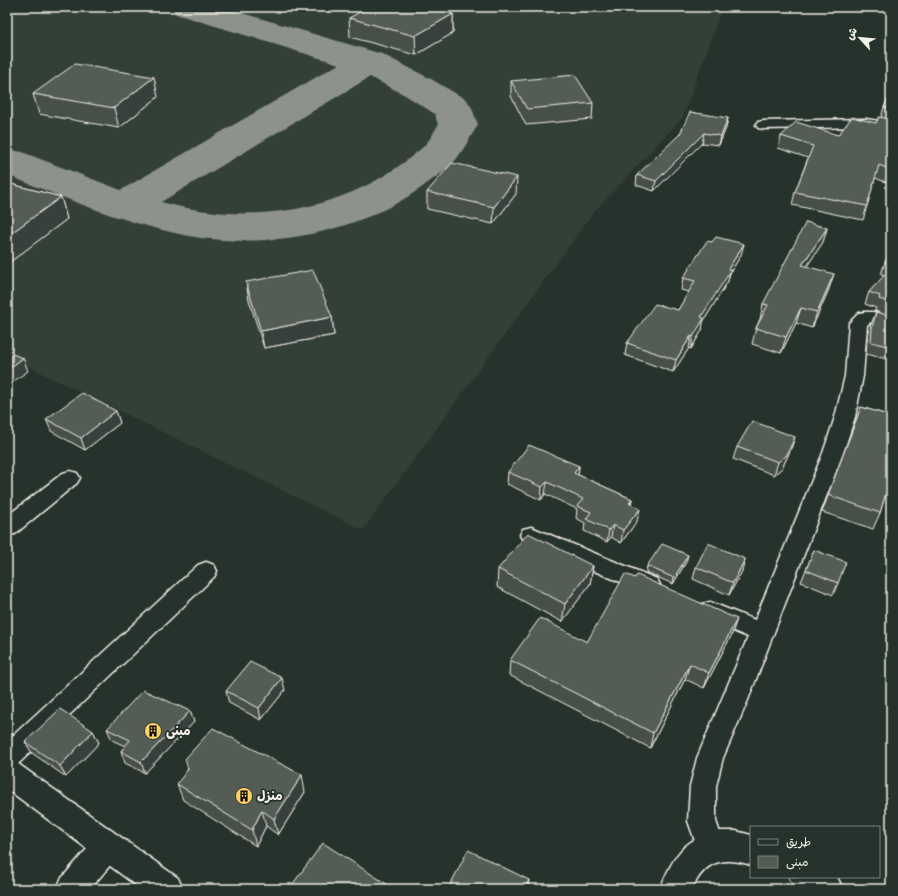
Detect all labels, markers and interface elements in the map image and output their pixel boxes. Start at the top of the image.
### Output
north arrow [840,18,880,58]
text: ش [841,24,863,43]
building icon: مبنى [143,721,163,741]
place label: مبنى [166,721,191,742]
building icon: منزل [234,786,254,806]
place label: منزل [257,786,282,807]
legend [750,826,880,878]
text: طريق [786,833,811,852]
text: مبنى [786,853,809,872]

